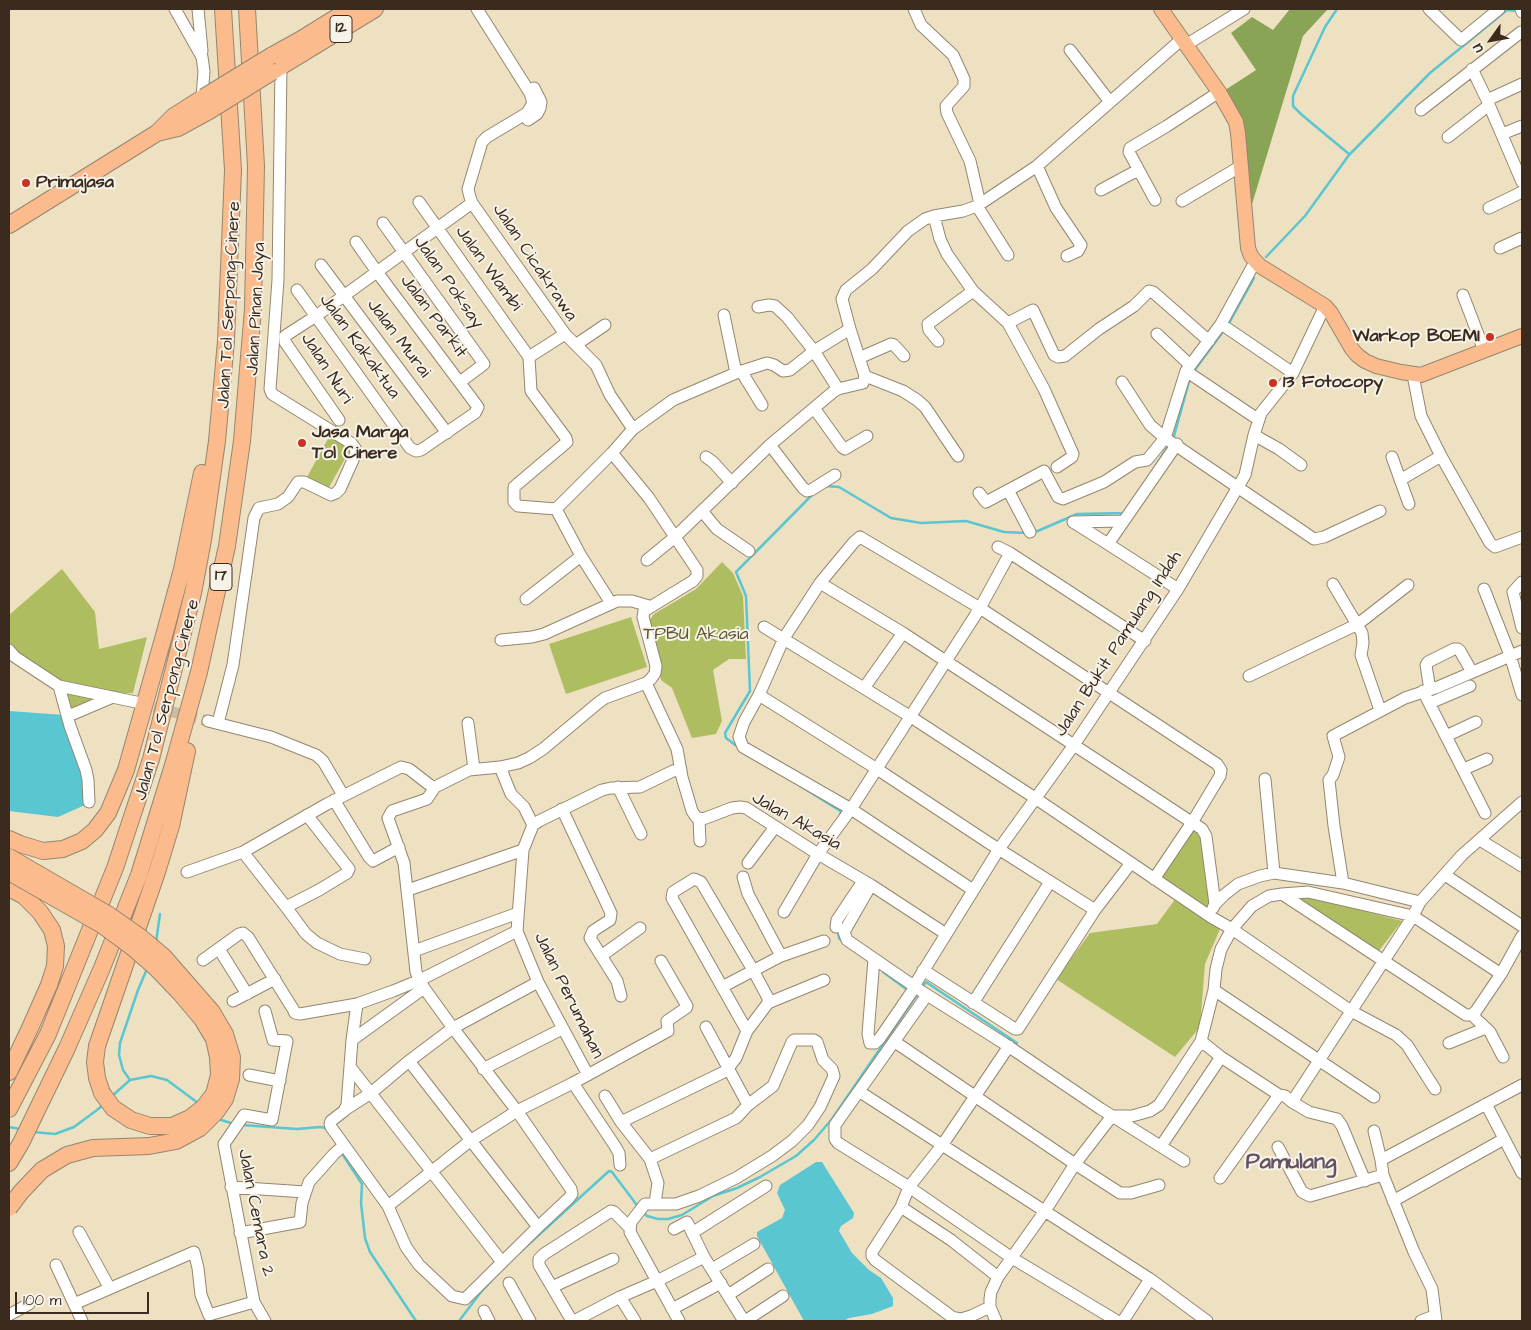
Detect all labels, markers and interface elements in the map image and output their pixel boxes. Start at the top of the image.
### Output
road number: 12 [330,15,352,42]
north arrow [1466,15,1516,65]
text: U [1468,39,1489,57]
place label: Primajasa [36,172,114,194]
marker: Primajasa [20,177,32,189]
street label: Jalan Cicakrawa [487,200,581,326]
street label: Jalan Tol Serpong–Cinere [214,201,246,409]
street label: Jalan Wambi [450,222,526,316]
street label: Jalan Poksay [408,233,488,333]
street label: Jalan Pinan Jaya [243,242,271,376]
street label: Jalan Parkit [395,271,471,363]
street label: Jalan Kakaktua [314,291,404,403]
street label: Jalan Murai [361,295,435,383]
place label: Warkop BOEMI [1352,326,1480,348]
street label: Jalan Nuri [295,330,357,408]
marker: Warkop BOEMI [1484,331,1496,343]
place label: 13 Fotocopy [1283,372,1383,394]
marker: 13 Fotocopy [1267,377,1279,389]
place label: Jasa Marga Tol Cinere [312,422,409,464]
marker: Jasa Marga Tol Cinere [296,437,308,449]
street label: Jalan Bukit Pamulang Indah [1051,547,1187,741]
road number: 17 [210,564,232,590]
street label: Jalan Tol Serpong–Cinere [131,597,205,803]
park label: TPBU Akasia [643,624,749,646]
street label: Jalan Akasia [747,788,845,856]
street label: Jalan Perumahan [528,930,608,1062]
street label: Jalan Cemara 2 [232,1148,278,1278]
district label: Pamulang [1246,1150,1336,1176]
scale bar [18,1282,151,1314]
text: 100 m [23,1290,62,1311]

